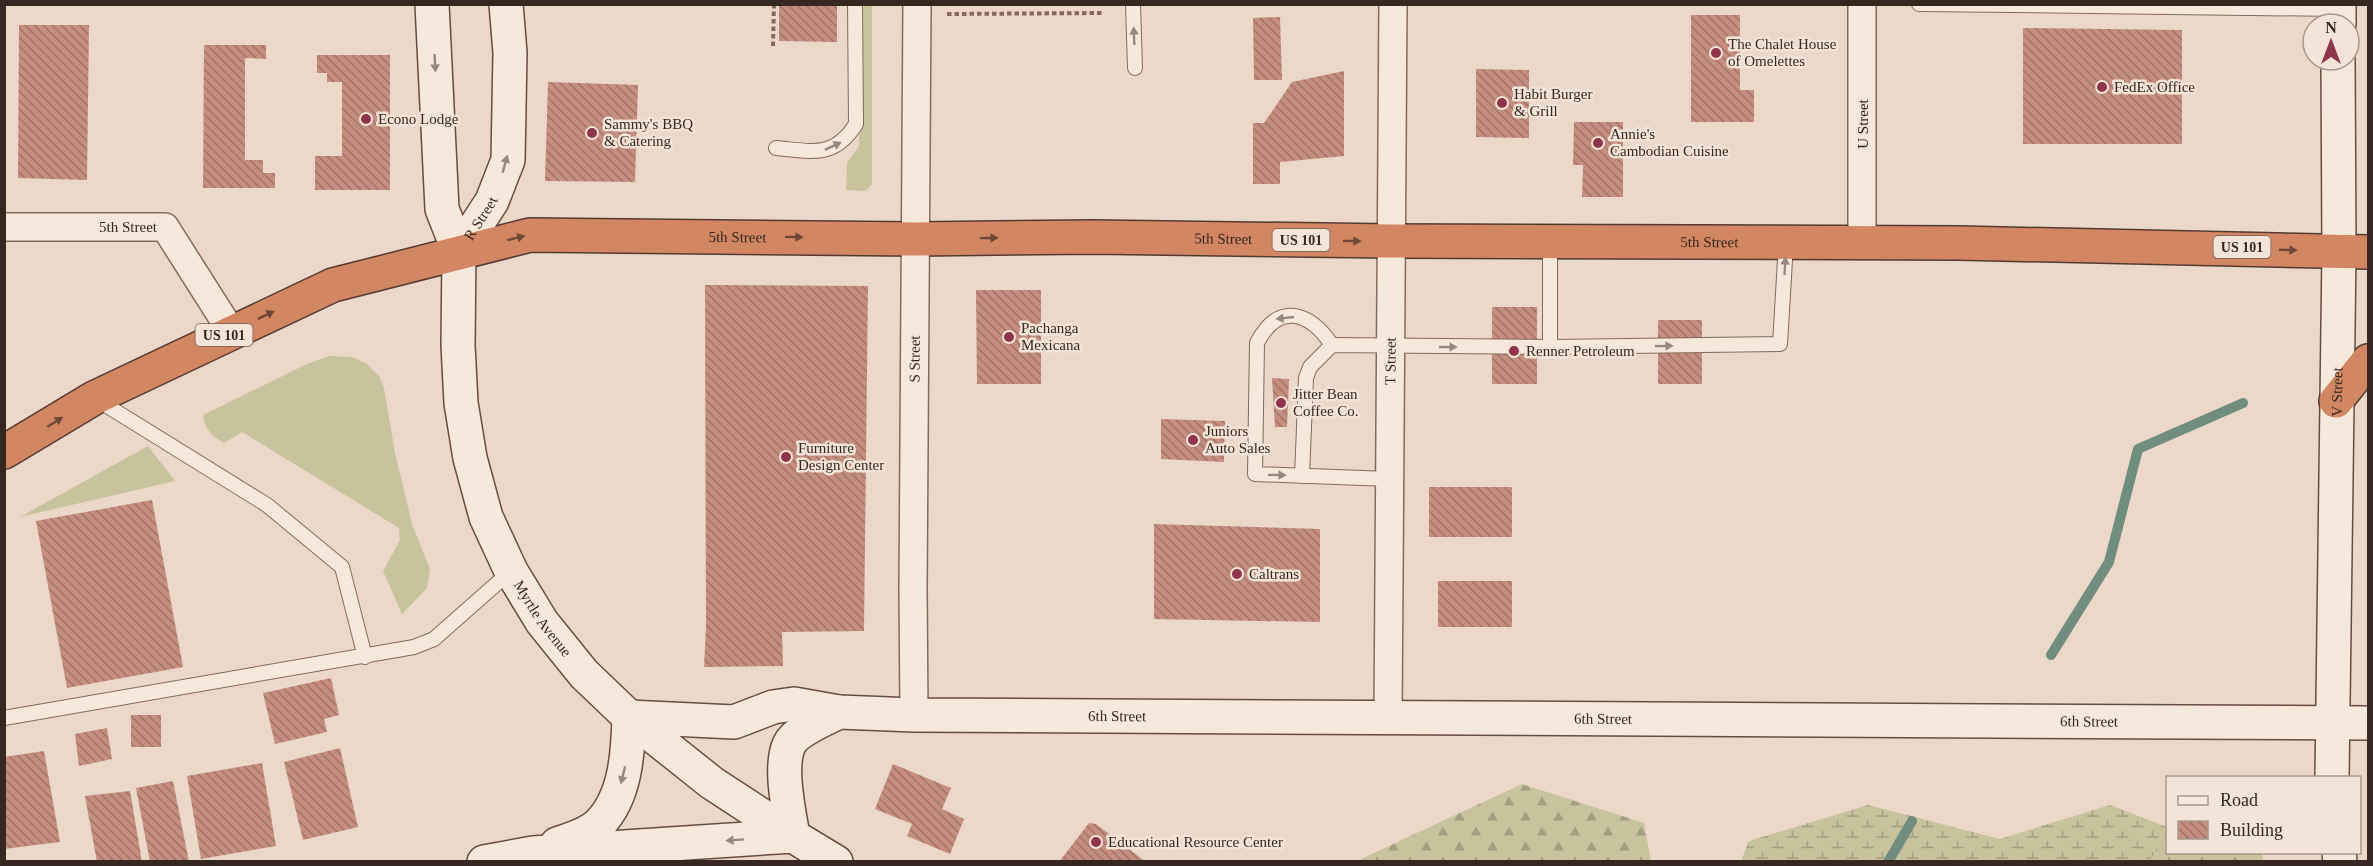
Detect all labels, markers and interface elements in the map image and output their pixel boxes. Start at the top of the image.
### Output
north arrow [2301,12,2361,72]
text: N [2325,19,2337,36]
one-way arrow [1130,26,1139,45]
place label: The Chalet House of Omelettes [1728,36,1837,69]
marker: The Chalet House of Omelettes [1709,46,1723,60]
one-way arrow [430,53,439,72]
place label: FedEx Office [2114,79,2195,95]
marker: FedEx Office [2095,80,2109,94]
place label: Habit Burger & Grill [1514,86,1592,119]
marker: Habit Burger & Grill [1495,96,1509,110]
street label: U Street [1855,98,1871,149]
place label: Econo Lodge [378,111,459,127]
marker: Econo Lodge [359,112,373,126]
place label: Sammy's BBQ & Catering [604,116,693,149]
marker: Sammy's BBQ & Catering [585,126,599,140]
place label: Annie's Cambodian Cuisine [1610,126,1729,159]
marker: Annie's Cambodian Cuisine [1591,136,1605,150]
one-way arrow [825,142,842,151]
one-way arrow [501,155,511,173]
street label: R Street [461,194,501,243]
street label: 5th Street [99,219,158,235]
street label: 5th Street [708,229,767,245]
road number: US 101 [1272,229,1330,251]
street label: 5th Street [1194,230,1253,247]
one-way arrow [785,232,804,242]
one-way arrow [507,233,525,243]
one-way arrow [980,233,999,243]
street label: 5th Street [1680,234,1739,250]
one-way arrow [1343,236,1362,245]
road number: US 101 [2214,236,2270,258]
one-way arrow [2279,245,2298,254]
one-way arrow [1780,256,1789,275]
one-way arrow [258,311,275,320]
one-way arrow [1275,313,1294,322]
place label: Pachanga Mexicana [1021,320,1080,353]
road number: US 101 [196,324,252,346]
marker: Pachanga Mexicana [1002,330,1016,344]
street label: S Street [906,335,923,383]
street label: T Street [1382,336,1399,385]
one-way arrow [1655,341,1674,351]
one-way arrow [1439,342,1458,352]
place label: Renner Petroleum [1526,343,1635,359]
marker: Renner Petroleum [1507,344,1521,358]
street label: V Street [2329,366,2345,417]
place label: Jitter Bean Coffee Co. [1293,386,1359,419]
marker: Jitter Bean Coffee Co. [1274,396,1288,410]
one-way arrow [47,417,63,428]
place label: Juniors Auto Sales [1205,423,1271,456]
marker: Juniors Auto Sales [1186,433,1200,447]
place label: Furniture Design Center [798,440,884,473]
marker: Furniture Design Center [779,450,793,464]
one-way arrow [1268,470,1287,480]
place label: Caltrans [1249,566,1299,582]
marker: Caltrans [1230,567,1244,581]
street label: Myrtle Avenue [511,577,575,660]
street label: 6th Street [1088,708,1147,724]
street label: 6th Street [1574,711,1633,727]
street label: 6th Street [2060,713,2119,730]
one-way arrow [618,766,628,784]
legend [2166,776,2361,854]
text: Road [2220,790,2258,810]
text: Building [2220,820,2283,840]
place label: Educational Resource Center [1108,834,1283,850]
marker: Educational Resource Center [1089,835,1103,849]
one-way arrow [725,836,744,845]

